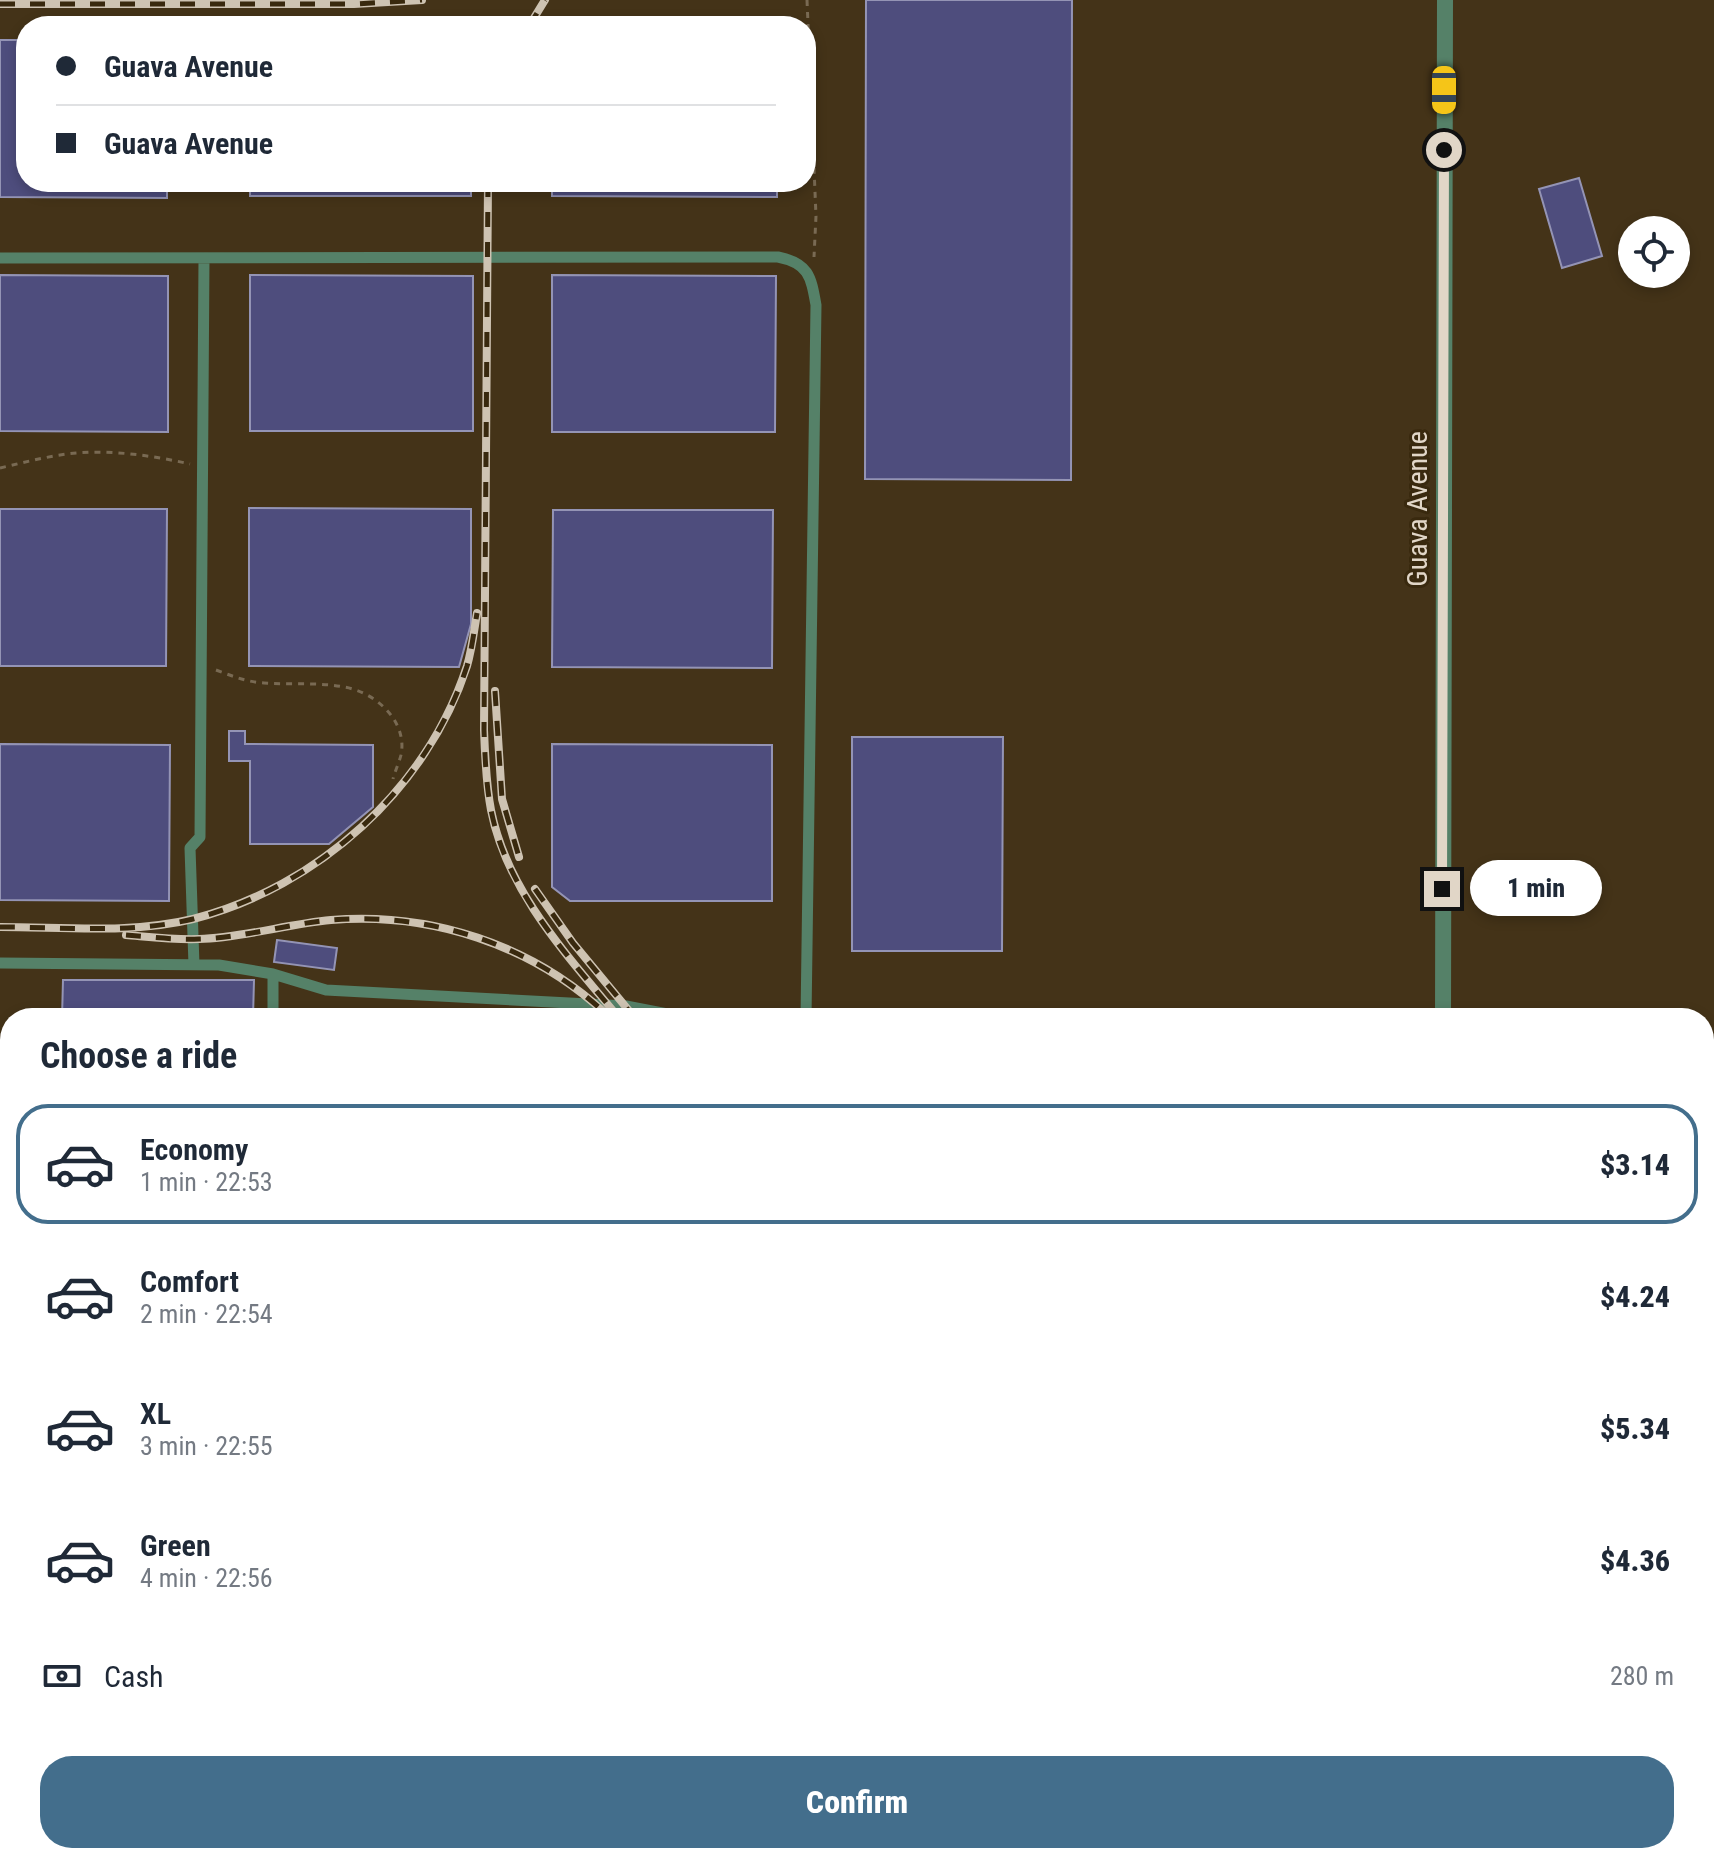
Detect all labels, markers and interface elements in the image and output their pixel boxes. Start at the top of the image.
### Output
text: Guava Avenue [104,49,273,84]
car [1432,66,1456,114]
text: Guava Avenue [104,126,273,161]
route start [1426,132,1462,168]
map controls [1618,216,1690,288]
button: locate [1618,216,1690,288]
street label: Guava Avenue [1401,431,1434,587]
callout: 1 min [1470,861,1602,917]
route end [1424,871,1460,907]
text: 1 min [1507,873,1565,903]
text: Choose a ride [40,1035,237,1077]
icon: car [44,1128,116,1200]
text: Economy [140,1132,248,1167]
text: $3.14 [1600,1147,1670,1182]
text: 1 min · 22:53 [140,1167,273,1197]
icon: car [44,1260,116,1332]
text: Comfort [140,1264,239,1299]
text: $4.24 [1600,1279,1670,1314]
text: 2 min · 22:54 [140,1299,273,1329]
icon: car [44,1392,116,1464]
text: XL [140,1396,171,1431]
text: $5.34 [1600,1411,1670,1446]
text: 3 min · 22:55 [140,1431,273,1461]
icon: car [44,1524,116,1596]
text: Green [140,1528,211,1563]
text: $4.36 [1600,1543,1670,1578]
text: 4 min · 22:56 [140,1563,273,1593]
icon: cash [40,1654,84,1698]
text: Cash [104,1659,164,1694]
text: 280 m [1610,1661,1674,1691]
button: Confirm [40,1756,1674,1848]

